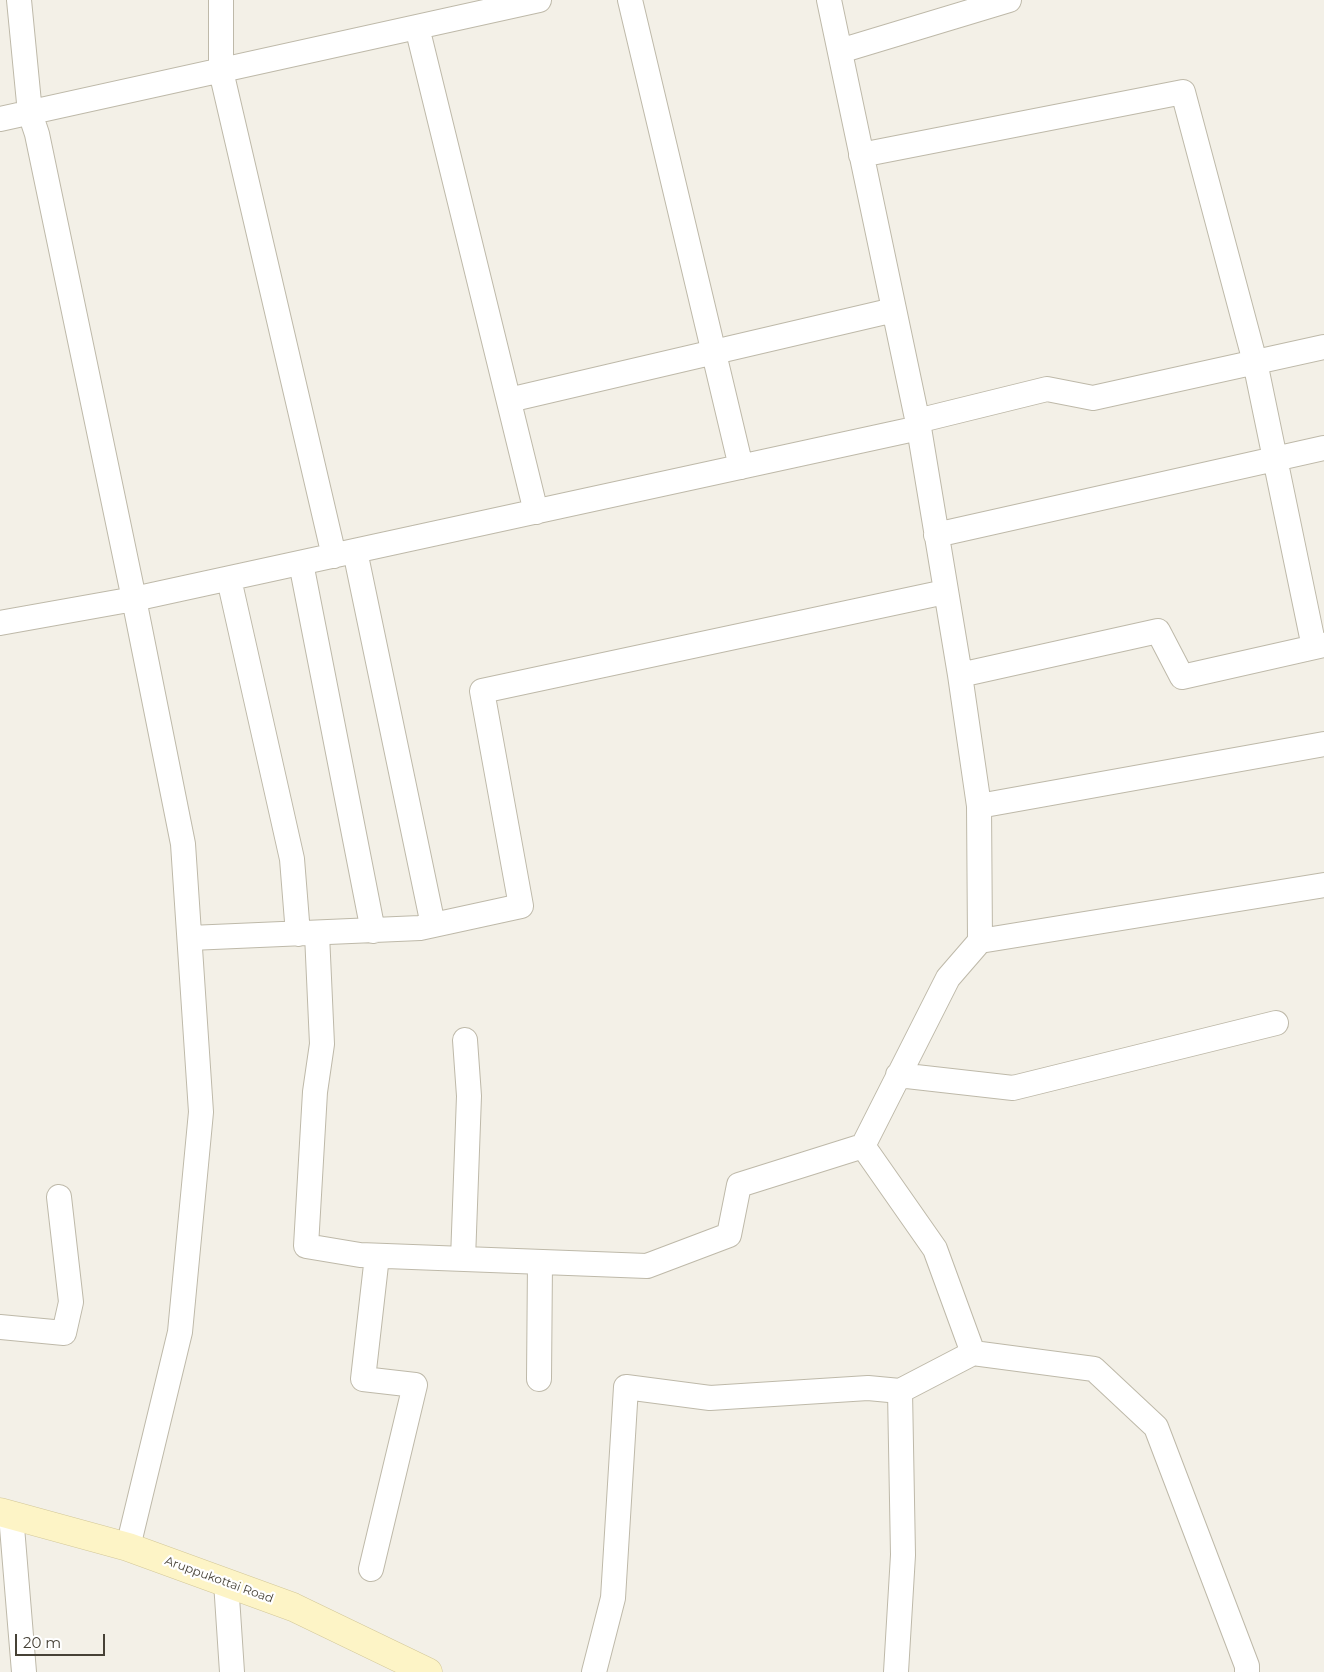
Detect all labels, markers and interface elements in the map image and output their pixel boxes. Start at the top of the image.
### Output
street label: Aruppukottai Road [163,1554,275,1606]
scale bar [18,1624,108,1656]
text: 20 m [23,1633,61,1652]

